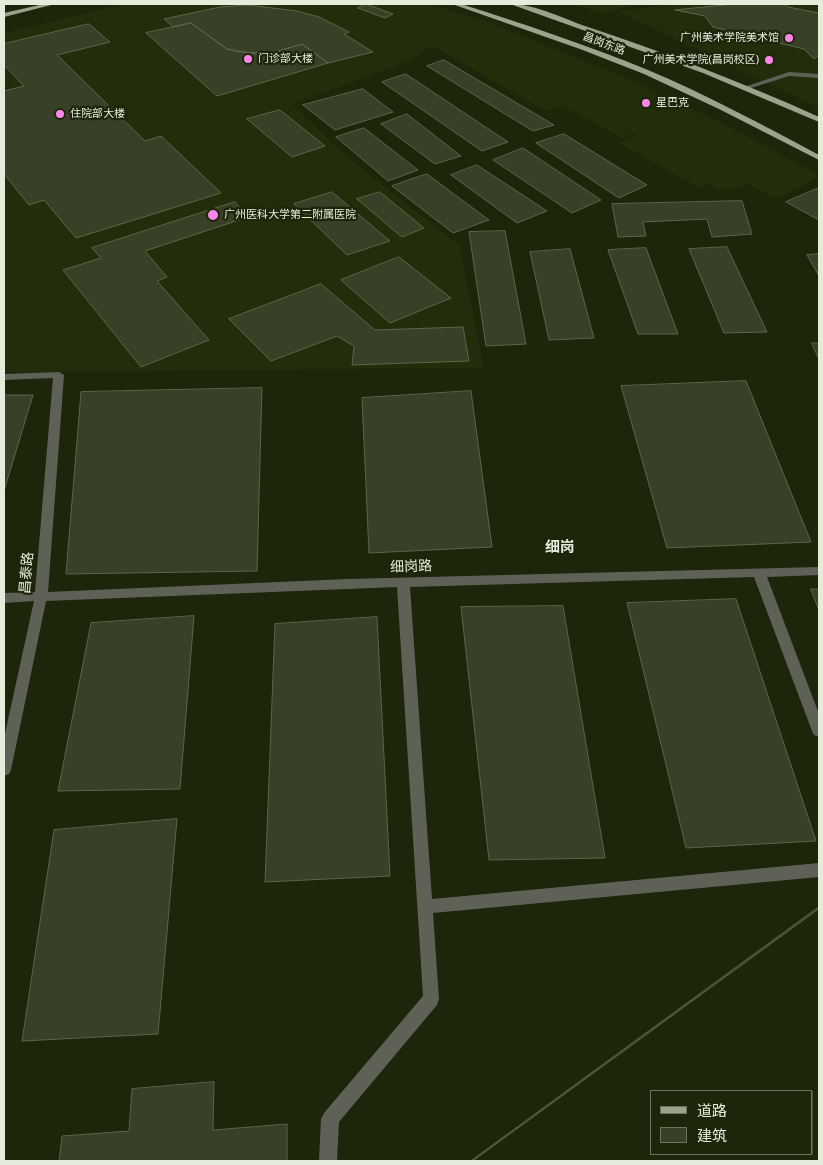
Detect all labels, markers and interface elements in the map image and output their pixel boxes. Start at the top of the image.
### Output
street label: 昌岗东路 [581,30,627,58]
place label: 广州美术学院美术馆 [680,31,779,45]
marker: 广州美术学院美术馆 [783,32,795,44]
place label: 门诊部大楼 [258,52,313,66]
marker: 门诊部大楼 [242,53,254,65]
place label: 广州美术学院(昌岗校区) [642,53,759,67]
marker: 广州美术学院(昌岗校区) [763,54,775,66]
place label: 星巴克 [656,96,689,110]
marker: 星巴克 [640,97,652,109]
place label: 住院部大楼 [70,107,125,121]
marker: 住院部大楼 [54,108,66,120]
marker: 广州医科大学第二附属医院 [206,208,220,222]
place label: 广州医科大学第二附属医院 [224,208,356,222]
district label: 细岗 [545,539,575,557]
street label: 昌泰路 [17,551,37,595]
street label: 细岗路 [390,558,432,576]
legend [650,1090,813,1155]
text: 道路 [697,1100,727,1120]
text: 建筑 [697,1125,727,1145]

